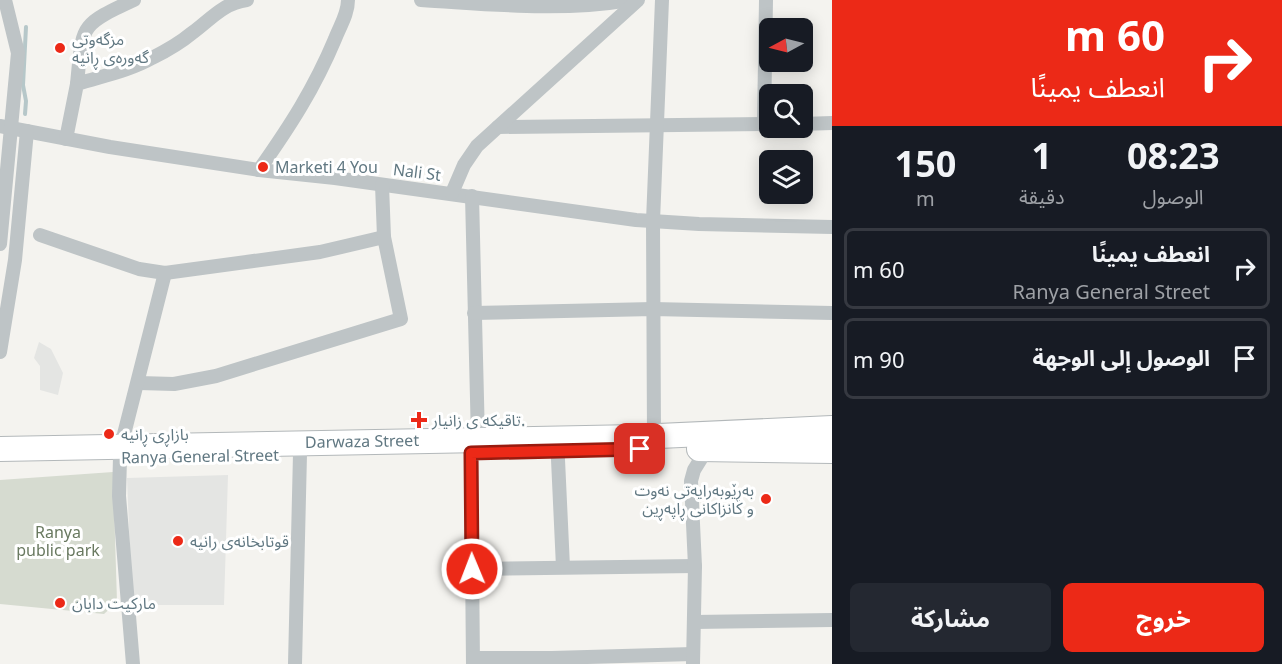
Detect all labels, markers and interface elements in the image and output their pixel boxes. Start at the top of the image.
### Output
text: 60 m [1065,6,1165,63]
north arrow [759,18,813,72]
map controls [759,18,813,204]
icon: right [1186,24,1264,102]
place label: مزگەوتی گەورەی ڕانیە [72,28,149,71]
marker: مزگەوتی گەورەی ڕانیە [53,41,67,55]
text: انعطف يمينًا [1031,68,1165,105]
button: search [759,84,813,138]
text: 1 [1031,131,1052,180]
text: 08:23 [1127,131,1219,180]
text: 150 [895,139,956,188]
button: layers [759,150,813,204]
place label: Marketi 4 You [275,156,378,178]
street label: Nali St [392,158,442,186]
marker: Marketi 4 You [256,160,270,174]
text: دقيقة [1019,183,1064,210]
text: الوصول [1143,183,1204,210]
text: m [916,185,935,212]
text: انعطف يمينًا [1092,238,1210,268]
icon: right [1228,252,1261,285]
text: 60 m [853,254,904,284]
text: Ranya General Street [1013,278,1210,305]
text: الوصول إلى الوجهة [1032,342,1210,372]
icon: arrive [1228,342,1261,375]
text: 90 m [853,344,904,374]
place label: تاقيكه ى زانيار. [431,409,525,431]
marker: تاقيكه ى زانيار. [410,411,428,429]
place label: بازاڕی ڕانیە [121,423,189,448]
pin [614,423,665,474]
marker: بازاڕی ڕانیە [102,427,116,441]
street label: Darwaza Street [305,429,419,453]
icon: arrive [623,432,656,465]
street label: Ranya General Street [121,444,279,468]
place label: بەڕێوبەرایەتی نەوت و کانزاکانی ڕاپەڕین [634,479,754,522]
marker: بەڕێوبەرایەتی نەوت و کانزاکانی ڕاپەڕین [759,492,773,506]
park label: Ranya public park [16,521,100,561]
place label: قوتابخانەی رانیە [190,530,289,552]
marker: قوتابخانەی رانیە [171,534,185,548]
position arrow [440,537,504,601]
button: مشاركة [850,583,1051,652]
button: خروج [1063,583,1264,652]
place label: ماركيت دابان [72,592,156,614]
marker: ماركيت دابان [53,596,67,610]

